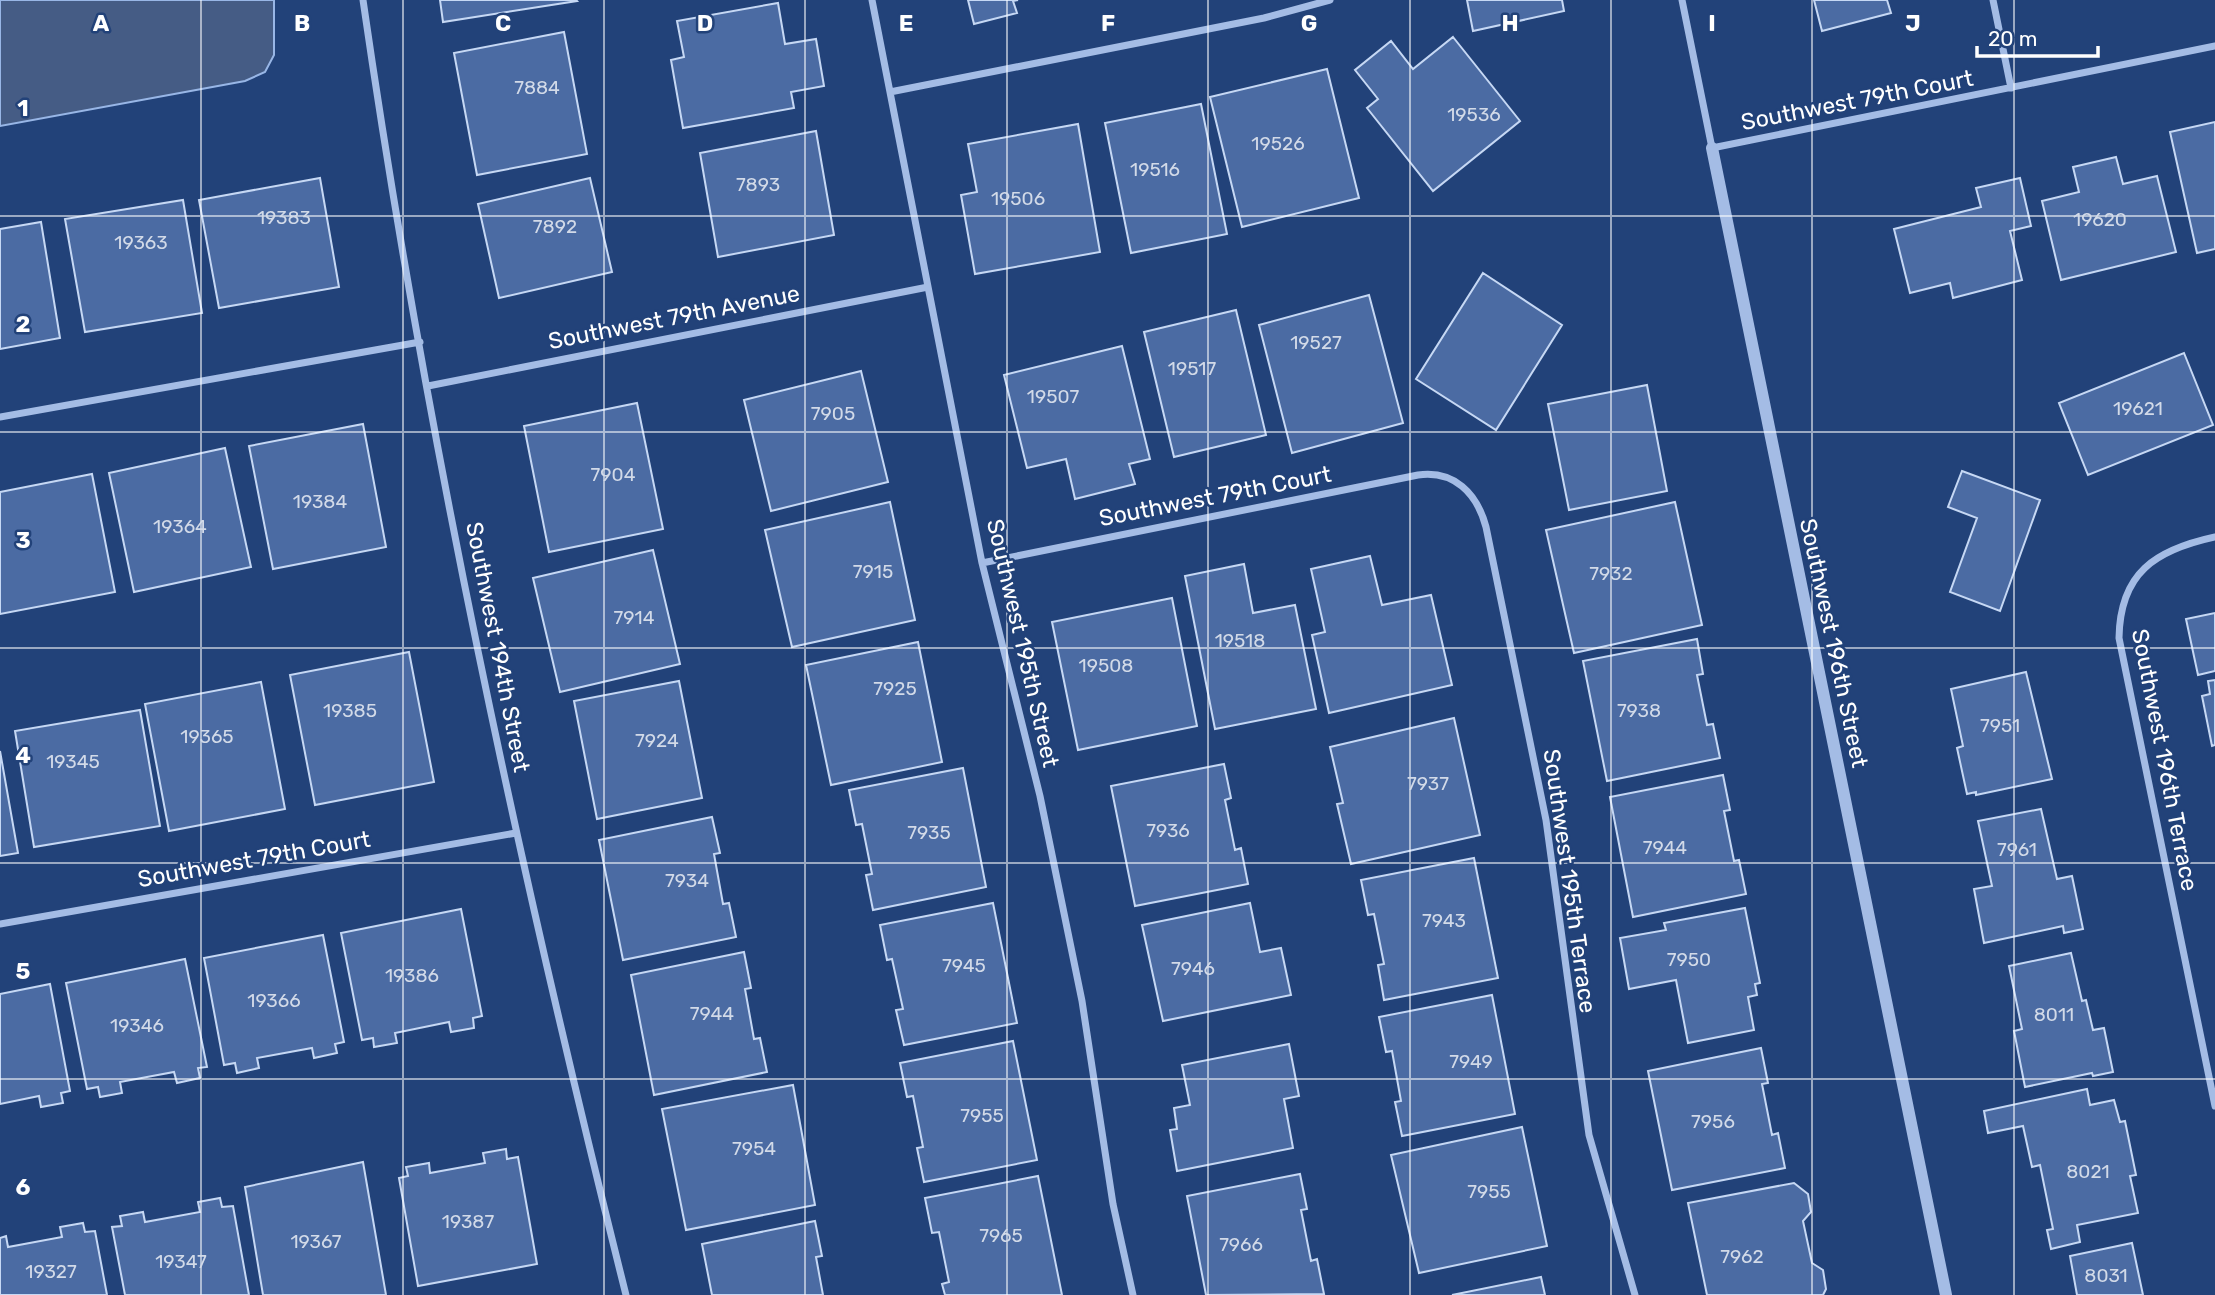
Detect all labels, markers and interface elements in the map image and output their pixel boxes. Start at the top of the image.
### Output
text: A [93,9,110,37]
text: B [294,9,310,37]
text: C [495,9,511,37]
text: D [697,9,713,37]
text: E [899,9,913,37]
text: F [1101,9,1115,37]
text: G [1301,9,1317,37]
text: H [1501,9,1519,37]
text: I [1708,9,1716,37]
text: J [1905,9,1921,37]
scale bar [1977,14,2098,58]
text: 20 m [1988,26,2037,51]
street label: Southwest 79th Court [1739,64,1975,136]
house number: 7884 [514,76,560,99]
text: 1 [17,94,29,122]
house number: 19536 [1447,103,1501,126]
house number: 19526 [1251,132,1305,155]
house number: 19516 [1130,158,1180,181]
house number: 7893 [736,173,780,196]
house number: 19506 [991,187,1045,210]
house number: 19383 [257,206,311,229]
house number: 19620 [2073,208,2127,231]
house number: 7892 [533,215,577,238]
house number: 19363 [114,231,168,254]
street label: Southwest 79th Avenue [546,279,802,355]
text: 2 [16,310,30,338]
house number: 19527 [1290,331,1342,354]
house number: 19517 [1168,357,1216,380]
house number: 19507 [1027,385,1080,408]
house number: 19621 [2113,397,2163,420]
house number: 7905 [811,402,855,425]
street label: Southwest 79th Court [1097,460,1333,532]
house number: 7904 [591,463,636,486]
house number: 19384 [293,490,347,513]
house number: 19364 [153,515,207,538]
street label: Southwest 195th Street [981,516,1065,770]
street label: Southwest 196th Street [1794,516,1874,770]
street label: Southwest 194th Street [460,520,536,774]
text: 3 [15,526,31,554]
house number: 7915 [853,560,893,583]
house number: 7932 [1589,562,1633,585]
house number: 7914 [614,606,655,629]
street label: Southwest 196th Terrace [2126,627,2204,893]
house number: 19518 [1215,629,1265,652]
house number: 19508 [1079,654,1133,677]
house number: 7925 [873,677,917,700]
house number: 19385 [323,699,377,722]
house number: 7938 [1617,699,1661,722]
house number: 7951 [1980,714,2020,737]
house number: 19365 [180,725,234,748]
house number: 7924 [635,729,679,752]
text: 4 [15,741,31,769]
street label: Southwest 195th Terrace [1538,747,1602,1015]
house number: 19345 [46,750,100,773]
house number: 7937 [1407,772,1449,795]
house number: 7936 [1146,819,1190,842]
house number: 7935 [907,821,951,844]
street label: Southwest 79th Court [136,825,373,893]
house number: 7944 [1643,836,1687,859]
house number: 7961 [1997,838,2037,861]
house number: 7934 [665,869,709,892]
house number: 7943 [1422,909,1466,932]
house number: 7950 [1667,948,1711,971]
house number: 7945 [942,954,986,977]
text: 5 [16,957,31,985]
house number: 7946 [1171,957,1215,980]
house number: 19386 [385,964,439,987]
house number: 19366 [247,989,301,1012]
house number: 7944 [690,1002,734,1025]
house number: 8011 [2034,1003,2074,1026]
house number: 19346 [110,1014,164,1037]
house number: 7949 [1449,1050,1493,1073]
house number: 7955 [960,1104,1004,1127]
house number: 7956 [1691,1110,1735,1133]
house number: 7954 [732,1137,776,1160]
house number: 8021 [2066,1160,2110,1183]
text: 6 [16,1173,31,1201]
house number: 7955 [1467,1180,1511,1203]
house number: 19387 [442,1210,494,1233]
house number: 7965 [979,1224,1023,1247]
house number: 19367 [290,1230,342,1253]
house number: 7966 [1219,1233,1263,1256]
house number: 7962 [1720,1245,1764,1268]
house number: 19347 [155,1250,207,1273]
house number: 19327 [25,1260,77,1283]
house number: 8031 [2084,1264,2128,1287]

